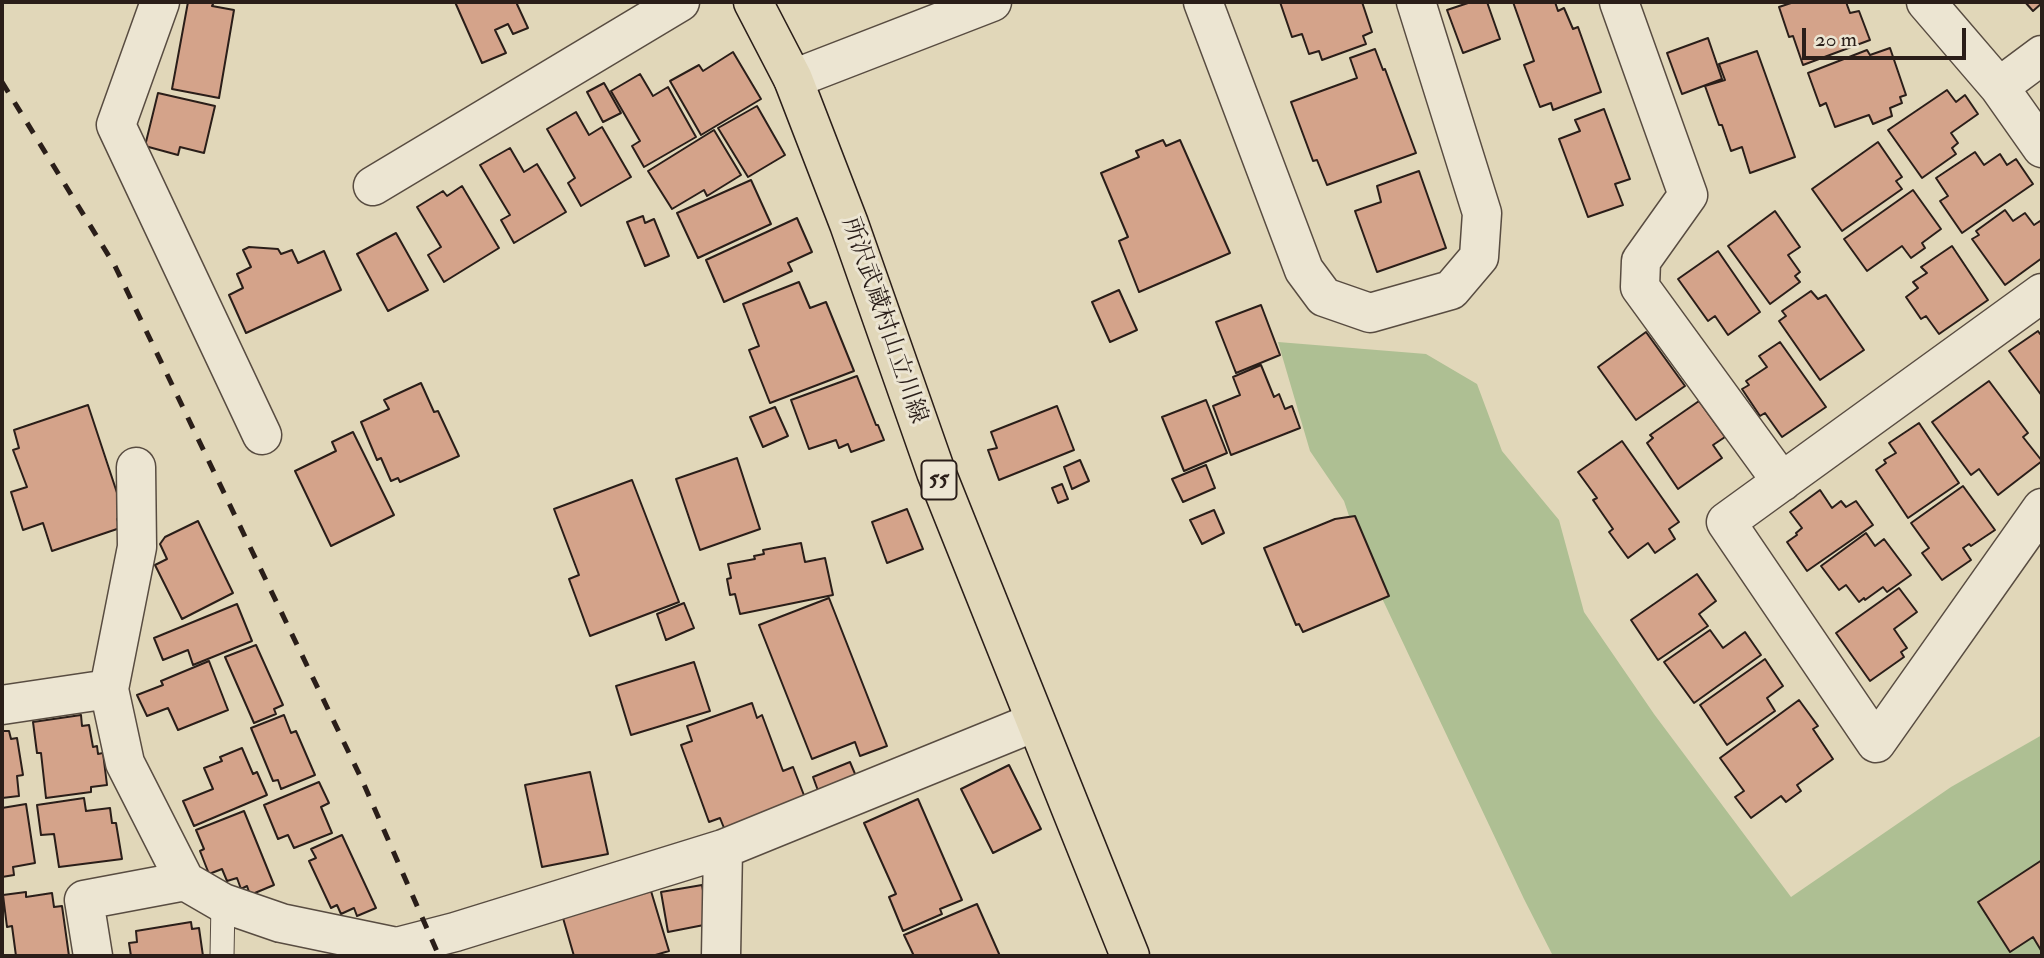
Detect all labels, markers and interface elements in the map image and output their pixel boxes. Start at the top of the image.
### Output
scale bar [1806,14,1970,58]
text: 20 m [1815,26,1857,53]
street label: 所沢武蔵村山立川線 [834,214,932,428]
road number: 55 [922,460,956,500]

